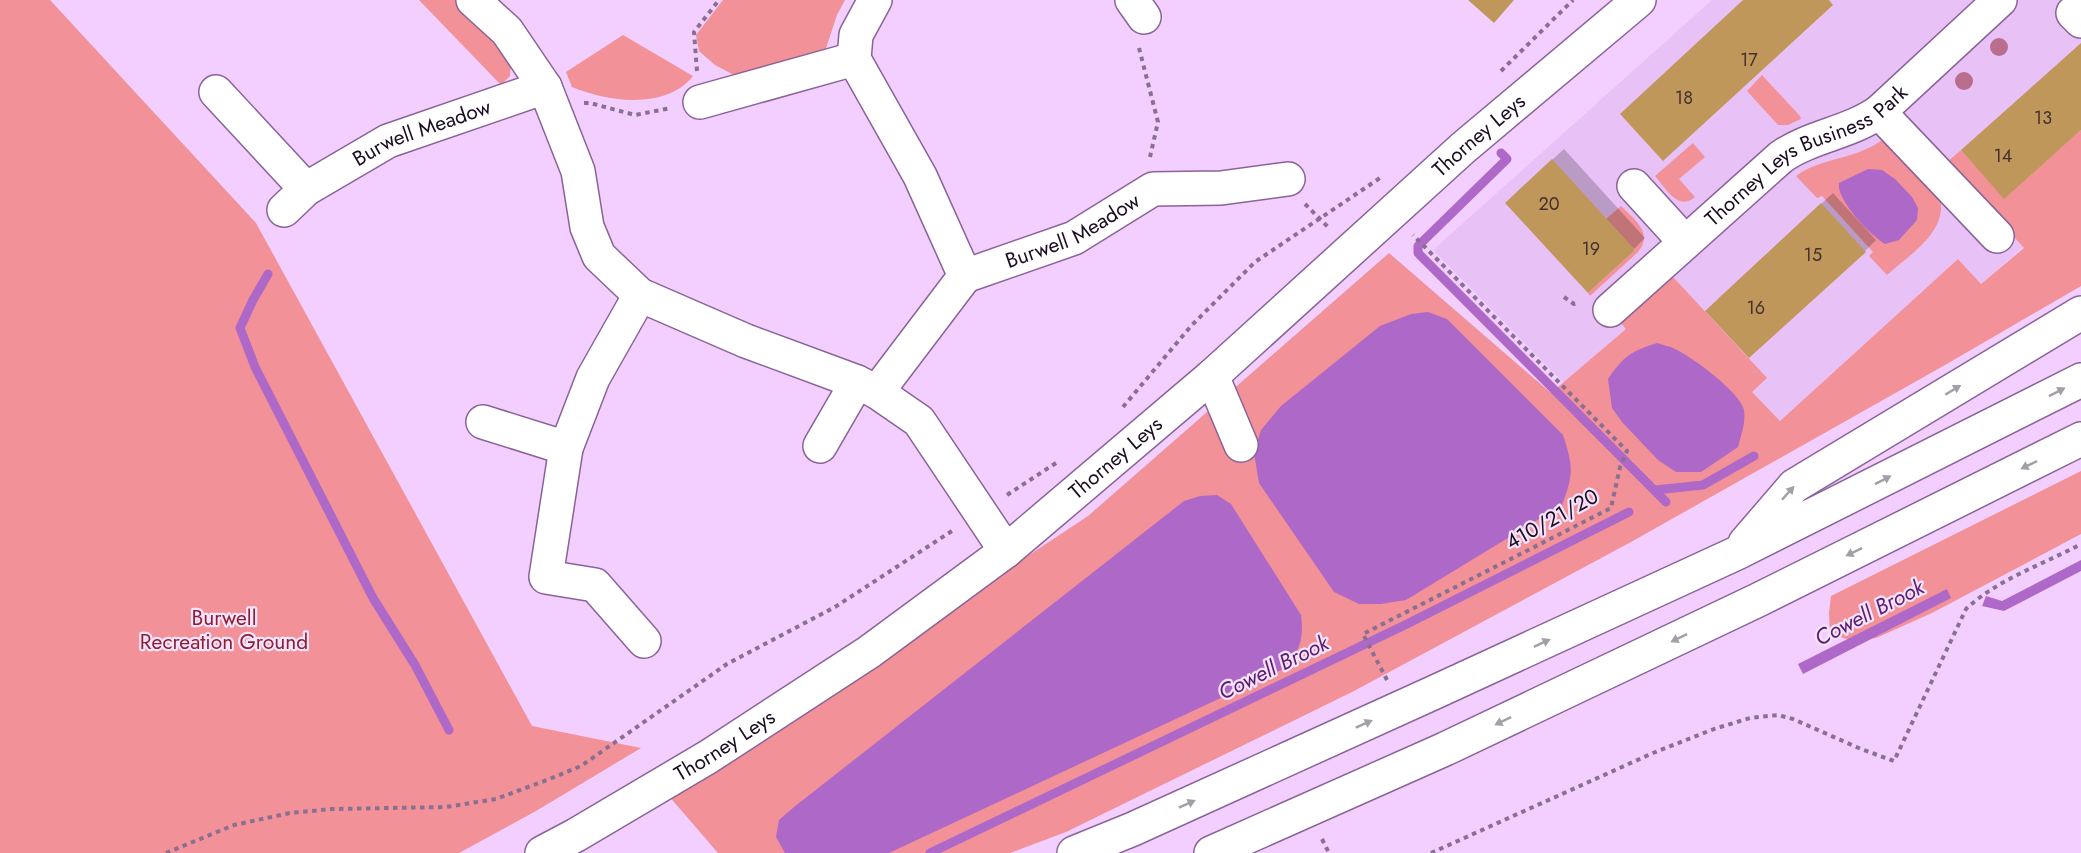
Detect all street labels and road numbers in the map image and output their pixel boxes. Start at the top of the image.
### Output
street label: Thorney Leys Business Park [1698,77,1915,233]
street label: Thorney Leys [1426,87,1532,184]
street label: Burwell Meadow [347,91,496,174]
street label: Burwell Meadow [1001,185,1146,276]
street label: Thorney Leys [1062,409,1169,506]
street label: 410/21/20 [1500,481,1604,557]
street label: Thorney Leys [669,702,781,789]

